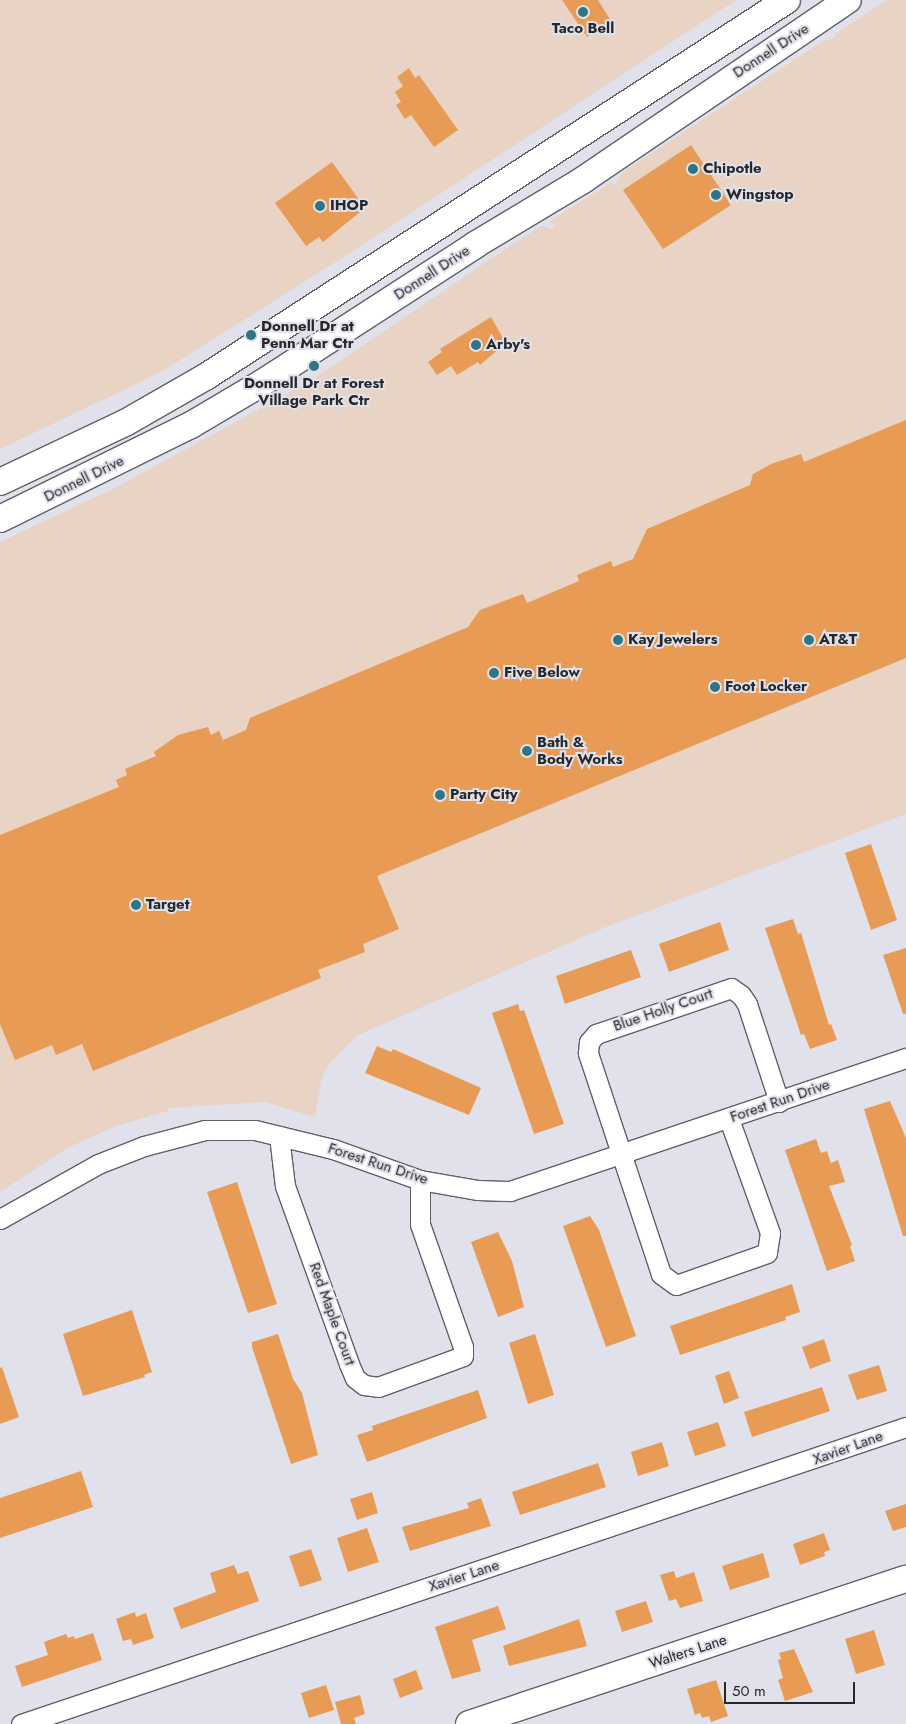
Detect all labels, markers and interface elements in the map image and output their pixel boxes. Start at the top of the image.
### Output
marker: Taco Bell [577,6,589,18]
place label: Taco Bell [552,20,614,38]
street label: Donnell Drive [730,20,812,82]
place label: Chipotle [703,160,762,178]
marker: Chipotle [687,163,699,175]
place label: Wingstop [726,186,794,204]
marker: Wingstop [710,189,722,201]
place label: IHOP [330,197,368,215]
marker: IHOP [314,200,326,212]
street label: Donnell Drive [391,242,473,304]
place label: Donnell Dr at Penn Mar Ctr [261,317,354,352]
marker: Donnell Dr at Penn Mar Ctr [245,329,257,341]
place label: Arby's [486,336,530,354]
marker: Arby's [470,339,482,351]
marker: Donnell Dr at Forest Village Park Ctr [308,360,320,372]
place label: Donnell Dr at Forest Village Park Ctr [244,374,384,409]
street label: Donnell Drive [41,452,127,506]
place label: Kay Jewelers [628,631,718,649]
place label: AT&T [819,631,857,649]
marker: Kay Jewelers [612,634,624,646]
marker: AT&T [803,634,815,646]
place label: Five Below [504,664,580,682]
marker: Five Below [488,667,500,679]
place label: Foot Locker [725,678,807,696]
marker: Foot Locker [709,681,721,693]
place label: Bath & Body Works [537,733,623,768]
marker: Bath & Body Works [521,745,533,757]
place label: Party City [450,786,517,804]
marker: Party City [434,789,446,801]
place label: Target [146,896,189,914]
marker: Target [130,899,142,911]
street label: Blue Holly Court [611,985,715,1035]
street label: Forest Run Drive [728,1076,832,1126]
street label: Forest Run Drive [326,1139,430,1189]
street label: Red Maple Court [305,1260,359,1368]
street label: Xavier Lane [811,1427,885,1469]
street label: Xavier Lane [427,1556,501,1596]
street label: Walters Lane [647,1631,729,1673]
scale bar [726,1672,857,1704]
text: 50 m [732,1680,766,1702]

